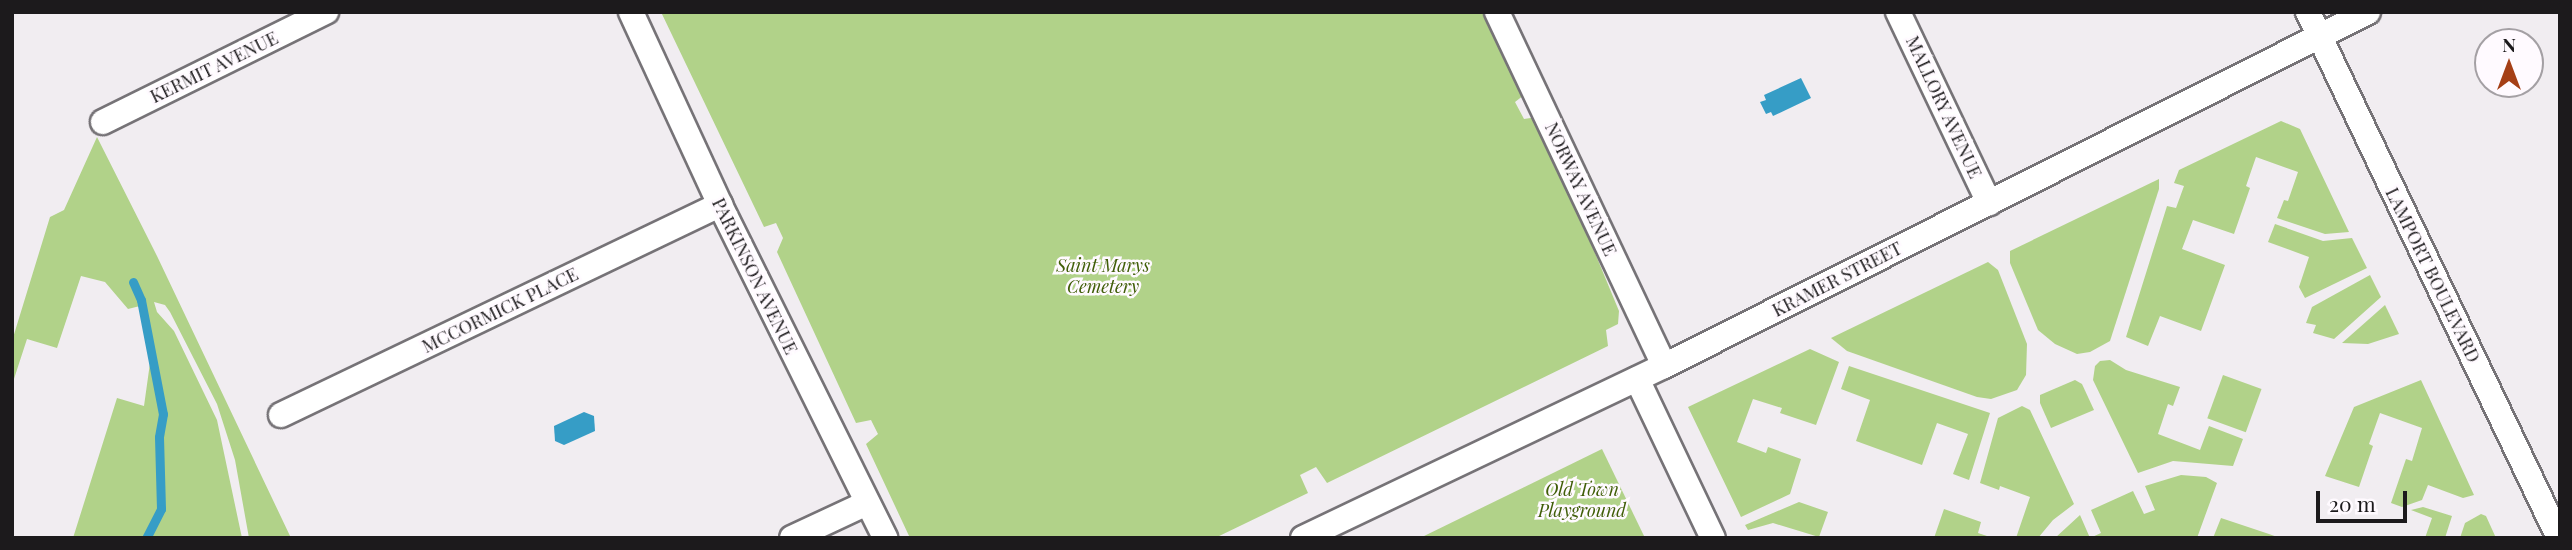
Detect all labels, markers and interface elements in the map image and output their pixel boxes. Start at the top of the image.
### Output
street label: KERMIT AVENUE [146,26,282,108]
north arrow [2474,28,2544,98]
text: N [2502,31,2516,57]
street label: MALLORY AVENUE [1901,32,1987,182]
street label: NORWAY AVENUE [1540,118,1622,260]
street label: LAMPORT BOULEVARD [2381,184,2485,366]
street label: PARKINSON AVENUE [708,194,802,358]
street label: KRAMER STREET [1768,237,1906,321]
park label: Saint Marys Cemetery [1056,255,1150,298]
street label: MCCORMICK PLACE [418,263,582,357]
scale bar [2320,476,2411,520]
park label: Old Town Playground [1538,479,1626,522]
text: 20 m [2329,489,2376,517]

